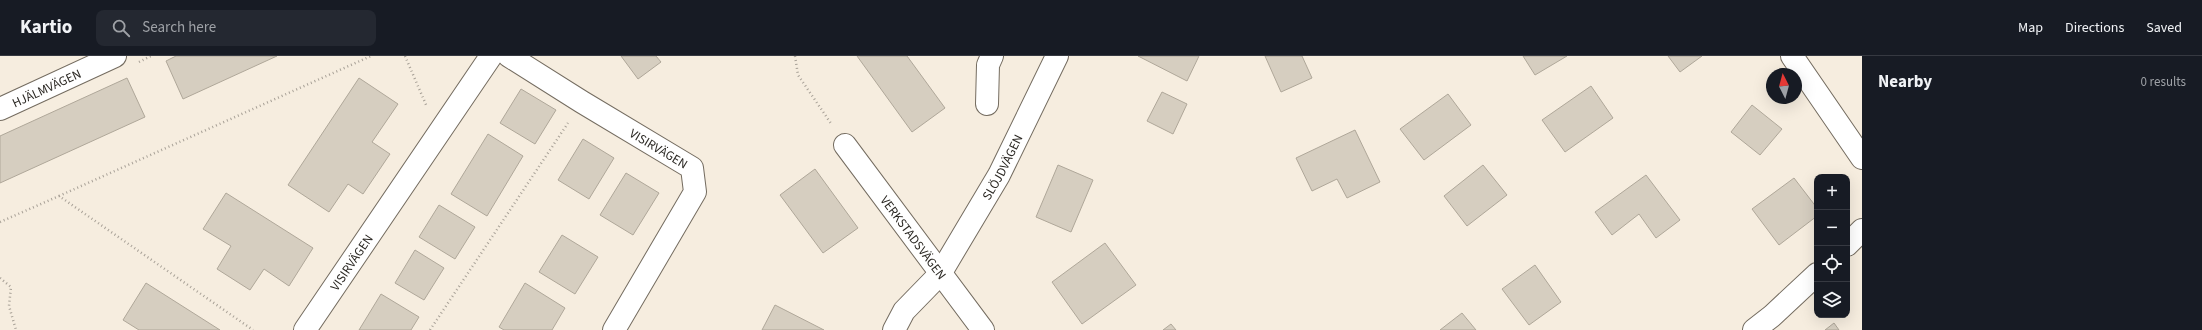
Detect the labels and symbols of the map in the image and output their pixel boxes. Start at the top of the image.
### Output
street label: HJÄLMVÄGEN [9,65,84,112]
north arrow [1766,68,1802,104]
street label: VISIRVÄGEN [626,125,691,173]
street label: SLÖJDVÄGEN [978,131,1028,204]
street label: VERKSTADSVÄGEN [876,192,950,283]
street label: VISIRVÄGEN [326,231,378,295]

